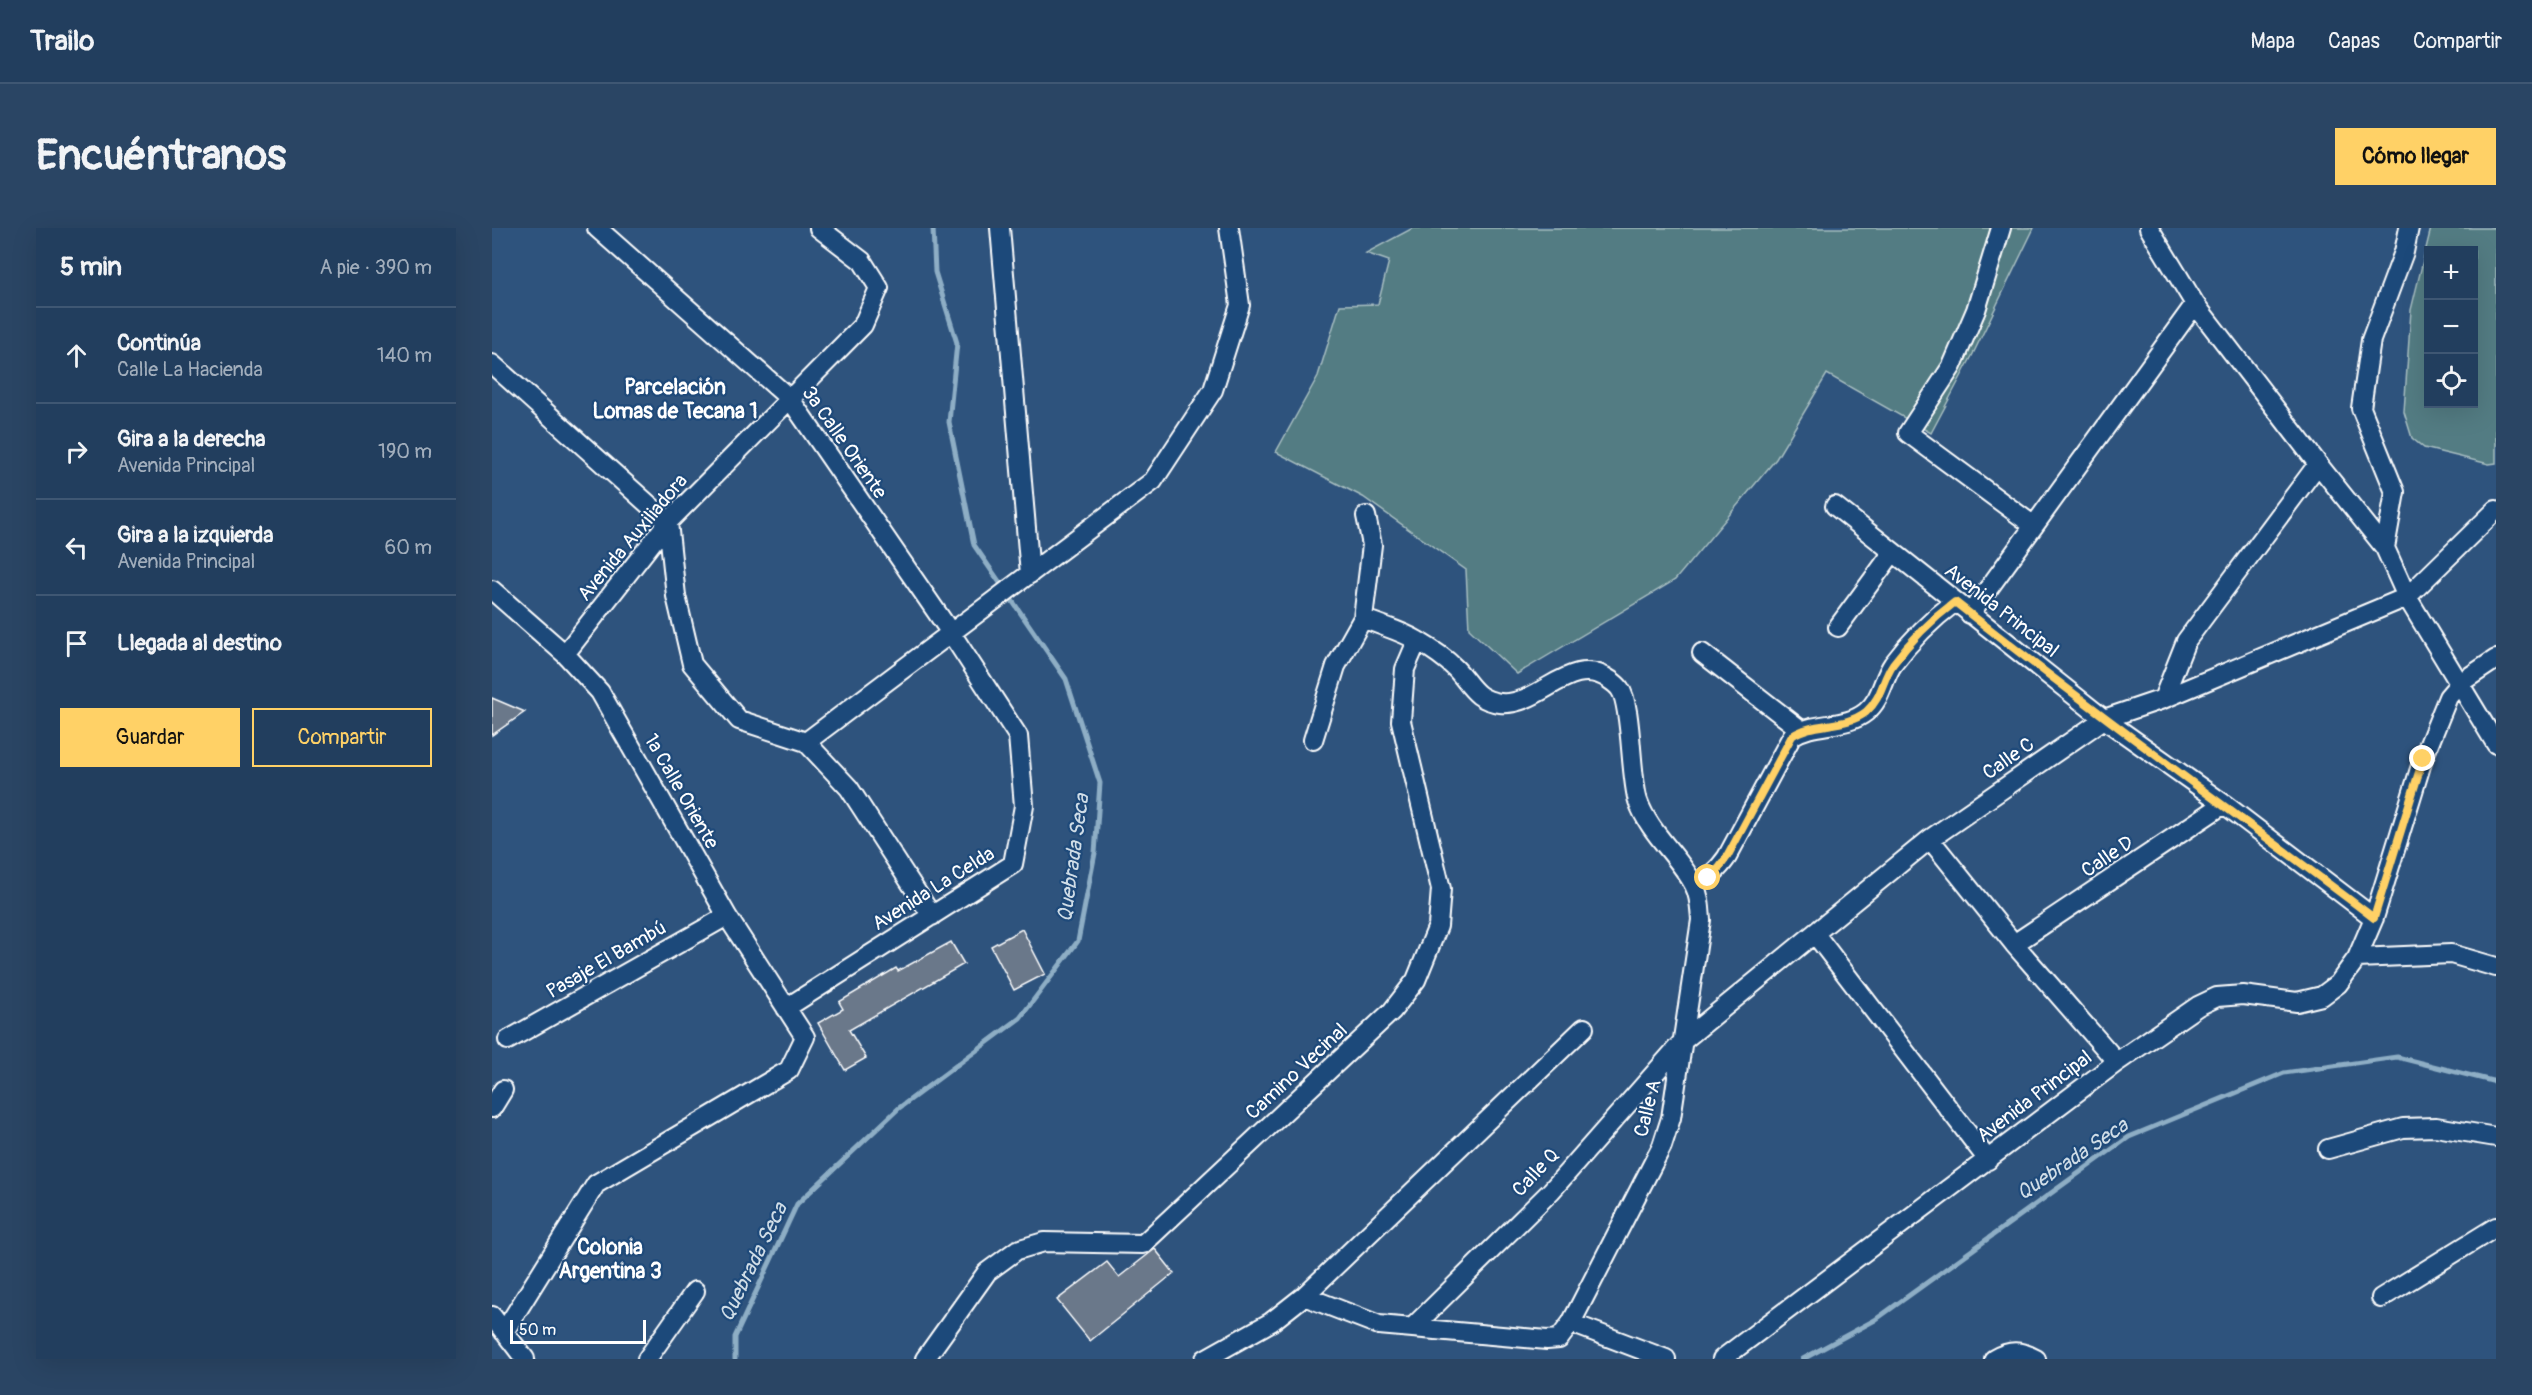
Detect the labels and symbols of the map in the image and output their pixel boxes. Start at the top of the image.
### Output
district label: Parcelación Lomas de Tecana 1 [592,374,758,425]
street label: 3a Calle Oriente [796,381,893,504]
street label: Avenida Auxiliadora [572,469,693,606]
street label: Avenida Principal [1940,558,2064,663]
street label: 1a Calle Oriente [639,729,725,853]
street label: Calle C [1977,732,2039,785]
route end [2409,745,2435,771]
water label: Quebrada Seca [1051,791,1096,924]
street label: Calle D [2076,830,2138,883]
street label: Avenida La Celda [867,841,999,936]
route start [1694,864,1720,890]
street label: Pasaje El Bambú [542,915,671,1004]
street label: Camino Vecinal [1240,1018,1353,1125]
street label: Avenida Principal [1972,1045,2097,1148]
street label: Calle A [1628,1077,1667,1139]
water label: Quebrada Seca [2011,1111,2134,1207]
street label: Calle Q [1507,1143,1564,1202]
water label: Quebrada Seca [713,1197,794,1326]
district label: Colonia Argentina 3 [558,1234,662,1285]
scale bar [510,1317,646,1344]

